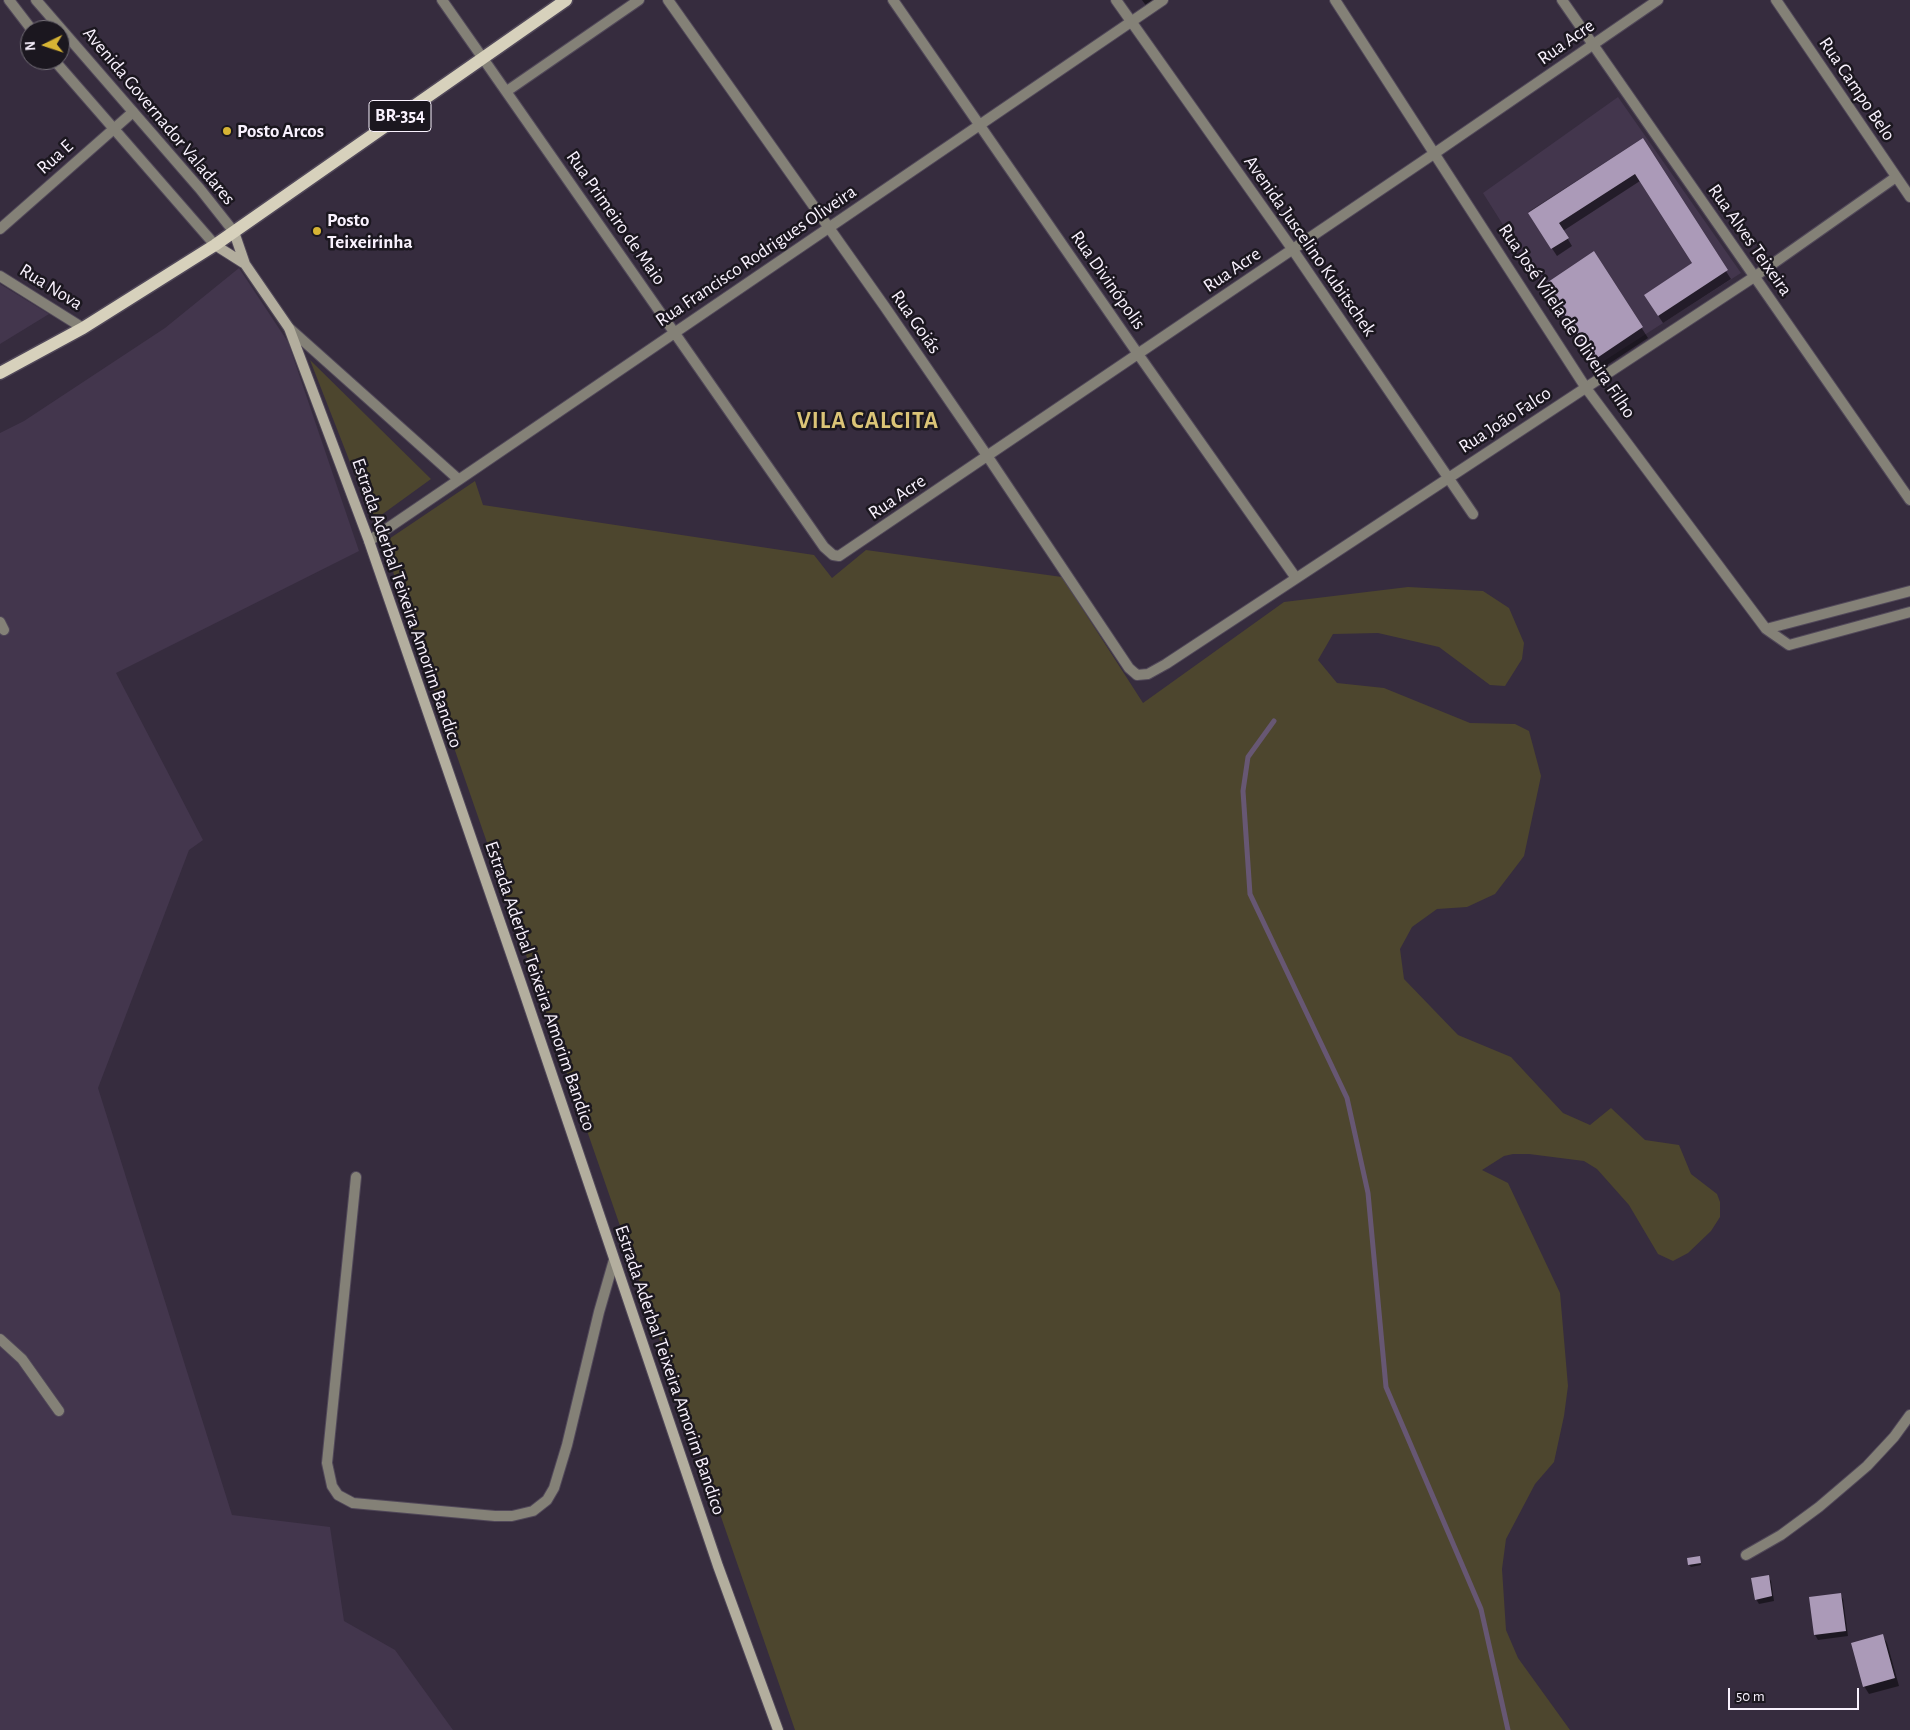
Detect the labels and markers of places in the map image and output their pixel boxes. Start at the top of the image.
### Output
place label: Posto Arcos [237,120,324,142]
marker: Posto Arcos [221,125,233,137]
place label: Posto Teixeirinha [327,209,413,253]
marker: Posto Teixeirinha [311,225,323,237]

